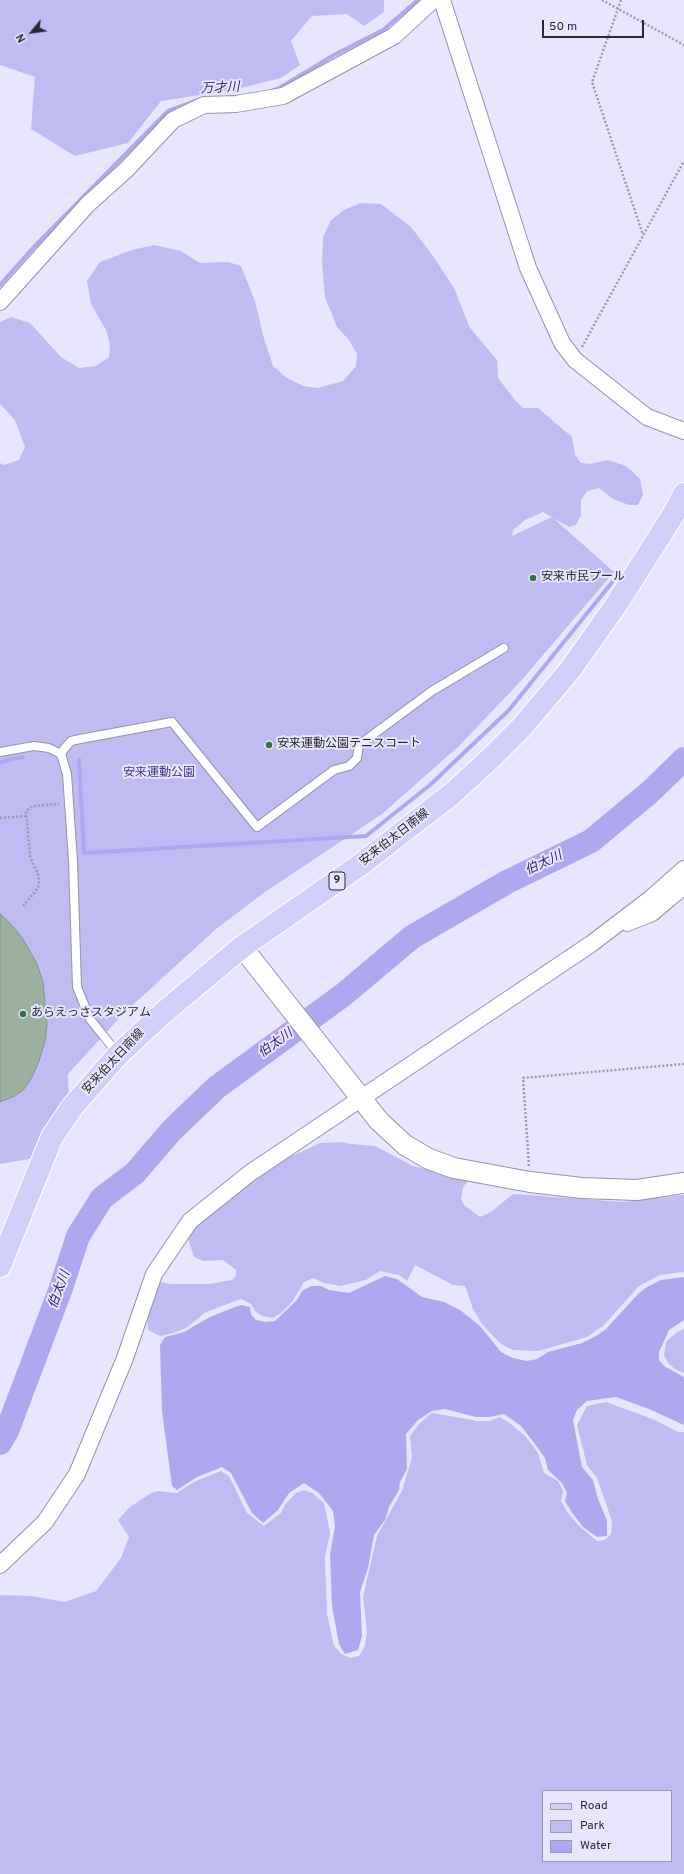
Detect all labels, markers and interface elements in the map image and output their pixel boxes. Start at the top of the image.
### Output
north arrow [12,12,52,52]
scale bar [544,12,646,38]
text: 50 m [549,19,577,35]
text: N [13,31,30,45]
water label: 万才川 [200,80,240,98]
place label: 安来市民プール [541,571,625,585]
marker: 安来市民プール [528,573,538,583]
place label: 安来運動公園テニスコート [277,738,421,752]
marker: 安来運動公園テニスコート [264,740,274,750]
park label: 安来運動公園 [123,767,195,781]
street label: 安来伯太日南線 [357,806,433,870]
water label: 伯太川 [523,848,565,880]
road number: 9 [329,872,345,890]
place label: あらえっさスタジアム [31,1007,151,1021]
marker: あらえっさスタジアム [18,1009,28,1019]
street label: 安来伯太日南線 [80,1026,148,1098]
water label: 伯太川 [256,1026,296,1062]
water label: 伯太川 [46,1269,74,1311]
legend [542,1790,672,1862]
text: Road [580,1798,608,1814]
text: Park [580,1818,605,1834]
text: Water [580,1838,612,1854]

